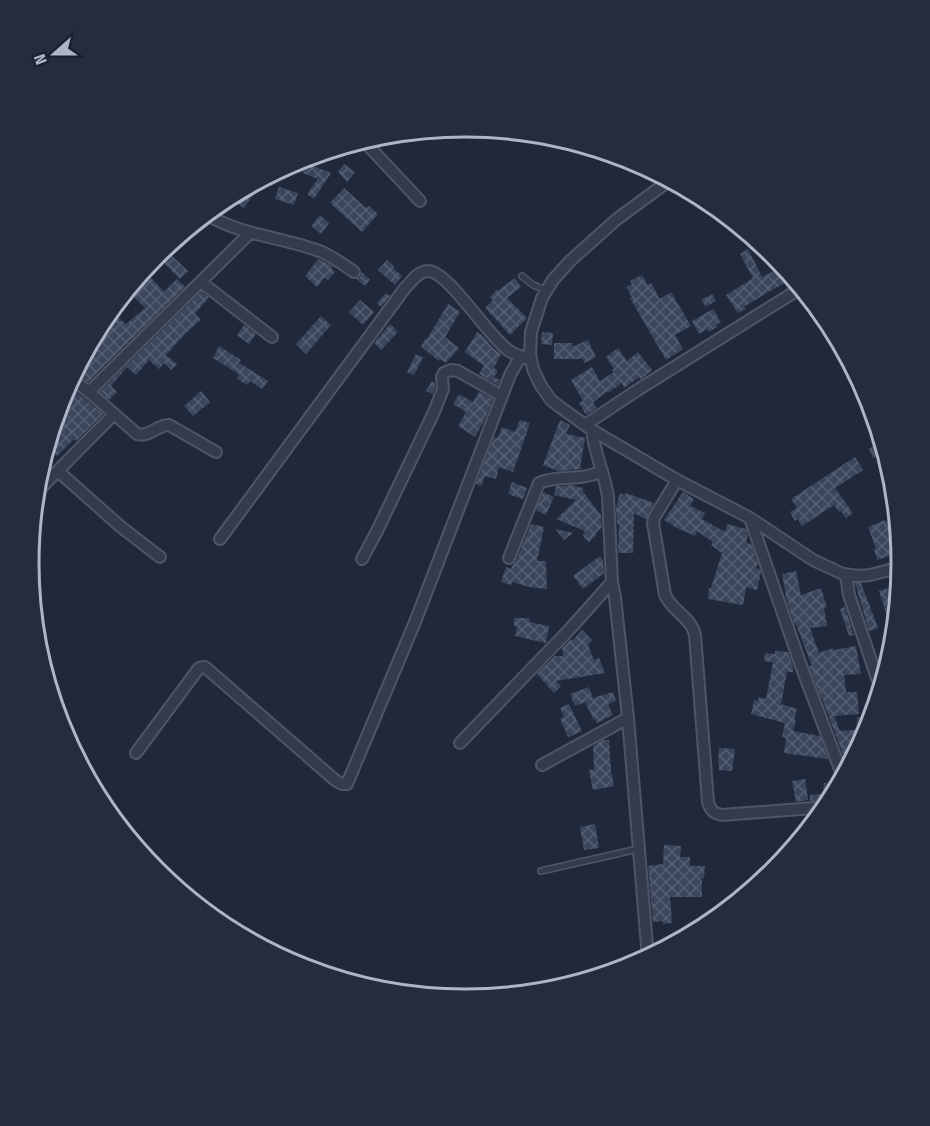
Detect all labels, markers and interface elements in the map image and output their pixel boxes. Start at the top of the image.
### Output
north arrow [24,24,84,84]
text: N [30,51,51,67]

